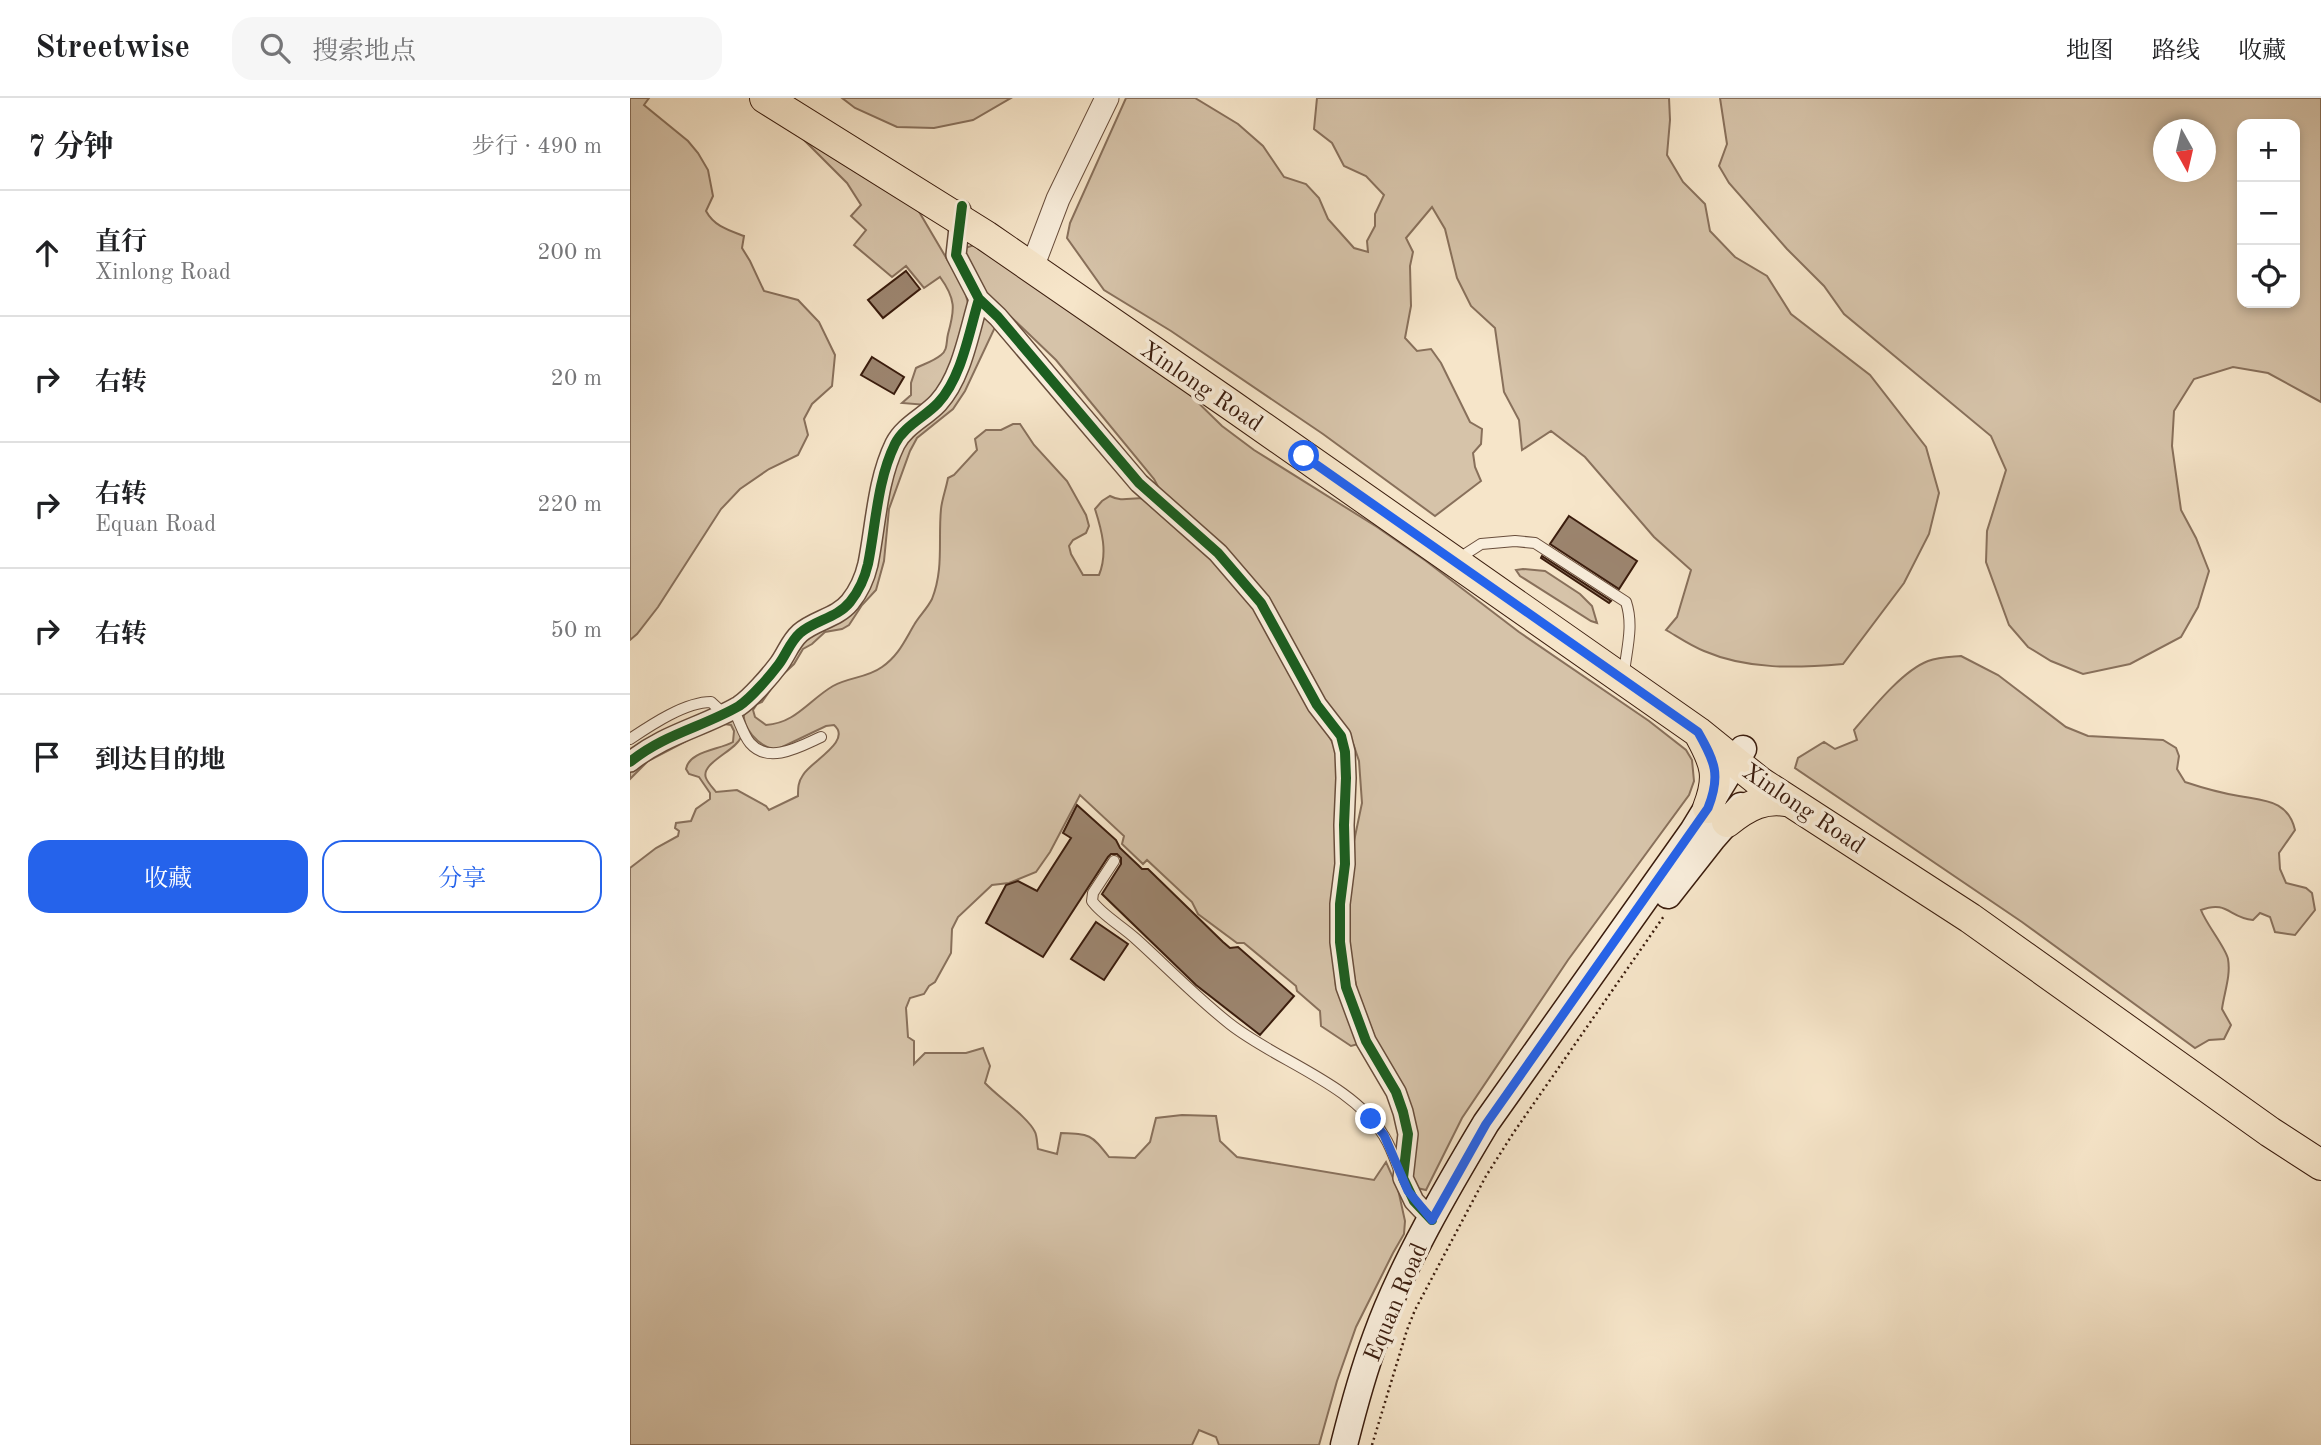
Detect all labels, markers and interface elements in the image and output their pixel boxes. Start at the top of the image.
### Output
search box [232,17,722,80]
icon: search [256,29,294,67]
text: Streetwise [35,32,190,65]
text: 搜索地点 [312,39,416,65]
text: 地图 [2066,40,2114,64]
text: 路线 [2152,40,2200,64]
text: 收藏 [2238,40,2286,64]
north arrow [2153,119,2216,182]
map controls [2237,119,2300,308]
button: + [2237,119,2300,182]
text: 7 分钟 [28,133,114,163]
text: 步行 · 490 m [472,135,602,158]
button: − [2237,182,2300,245]
text: 直行 [95,230,147,256]
icon: ahead [28,234,66,272]
text: 200 m [537,241,602,264]
button: locate [2237,245,2300,308]
text: Xinlong Road [95,261,231,284]
street label: Xinlong Road [1135,338,1266,437]
icon: right [28,360,66,398]
text: 20 m [551,367,602,390]
text: 右转 [95,370,147,396]
route start [1288,440,1319,471]
text: 右转 [95,482,147,508]
icon: right [28,486,66,524]
text: 220 m [537,493,602,516]
text: Equan Road [95,513,216,536]
icon: right [28,612,66,650]
text: 50 m [551,619,602,642]
text: 右转 [95,622,147,648]
icon: arrive [28,738,66,776]
text: 到达目的地 [95,748,225,774]
street label: Xinlong Road [1737,760,1868,859]
button: 收藏 [28,840,308,913]
button: 分享 [322,840,602,913]
route end [1355,1103,1386,1134]
street label: Equan Road [1361,1240,1433,1366]

